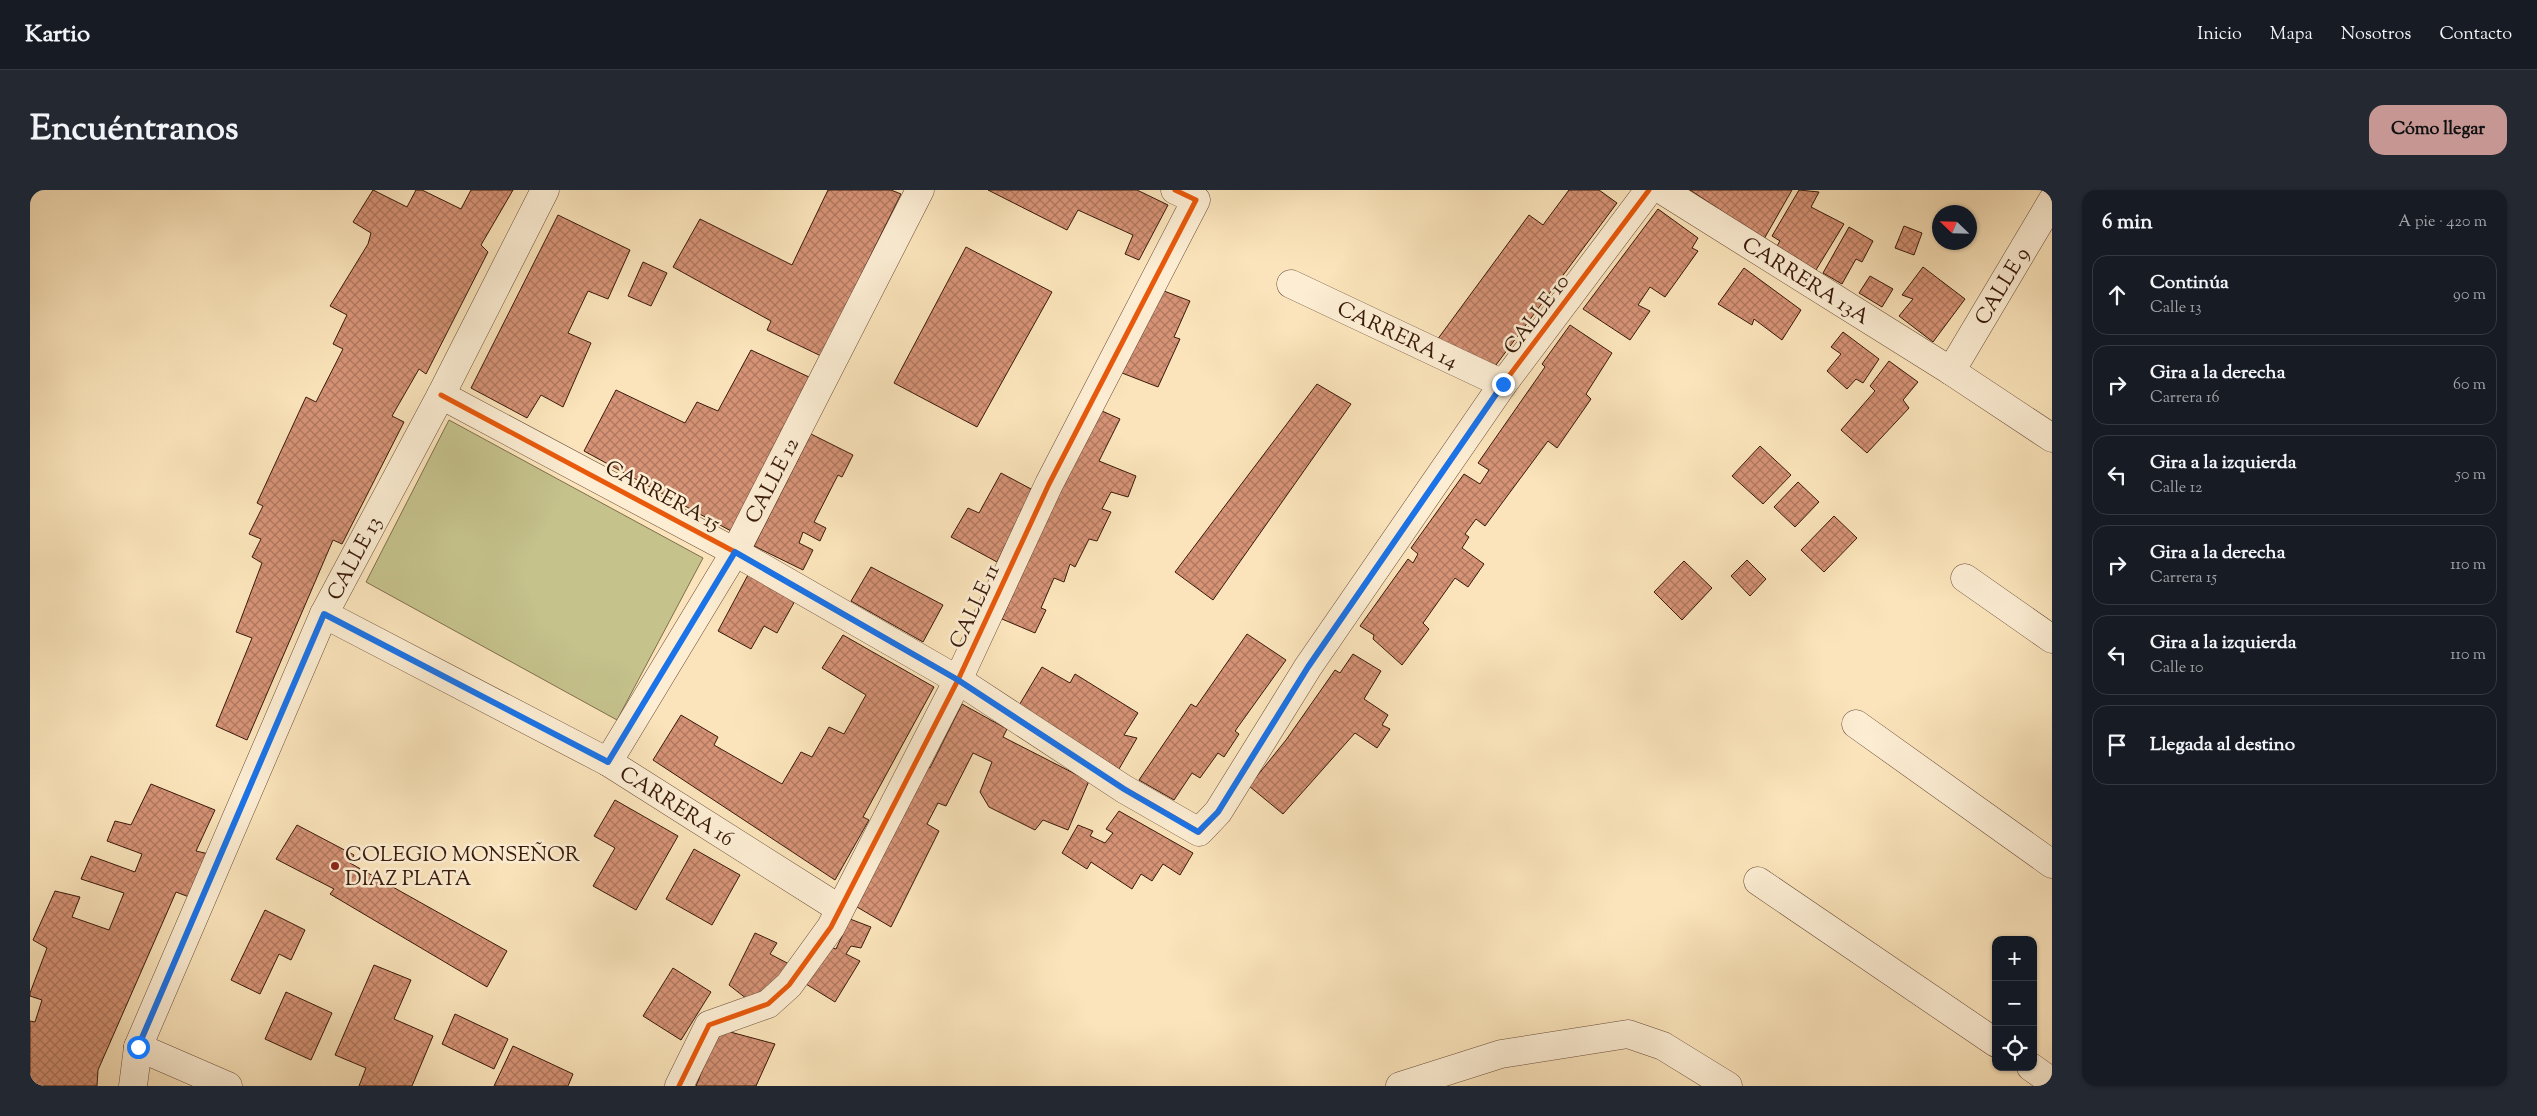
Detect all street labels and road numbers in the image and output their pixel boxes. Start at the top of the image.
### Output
street label: CARRERA 13A [1736,231,1875,333]
street label: CALLE 9 [1968,242,2038,331]
street label: CALLE 10 [1497,269,1578,362]
street label: CARRERA 14 [1332,295,1462,378]
street label: CALLE 12 [739,433,808,529]
street label: CARRERA 15 [599,454,725,540]
street label: CALLE 13 [321,512,390,606]
street label: CALLE 11 [943,560,1008,654]
street label: CARRERA 16 [613,760,739,855]

